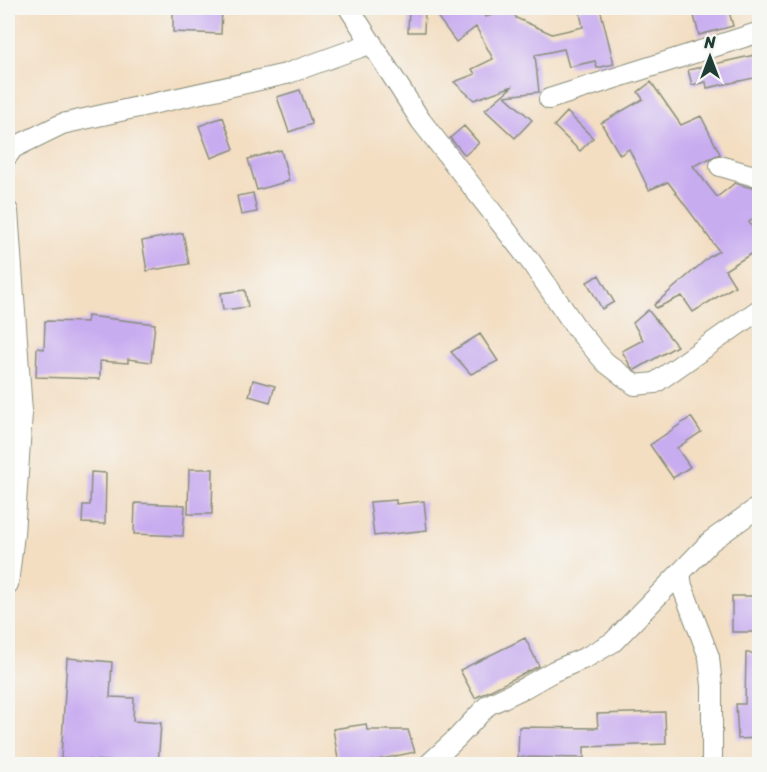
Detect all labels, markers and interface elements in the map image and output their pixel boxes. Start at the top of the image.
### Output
north arrow [680,27,740,87]
text: N [703,28,716,57]

